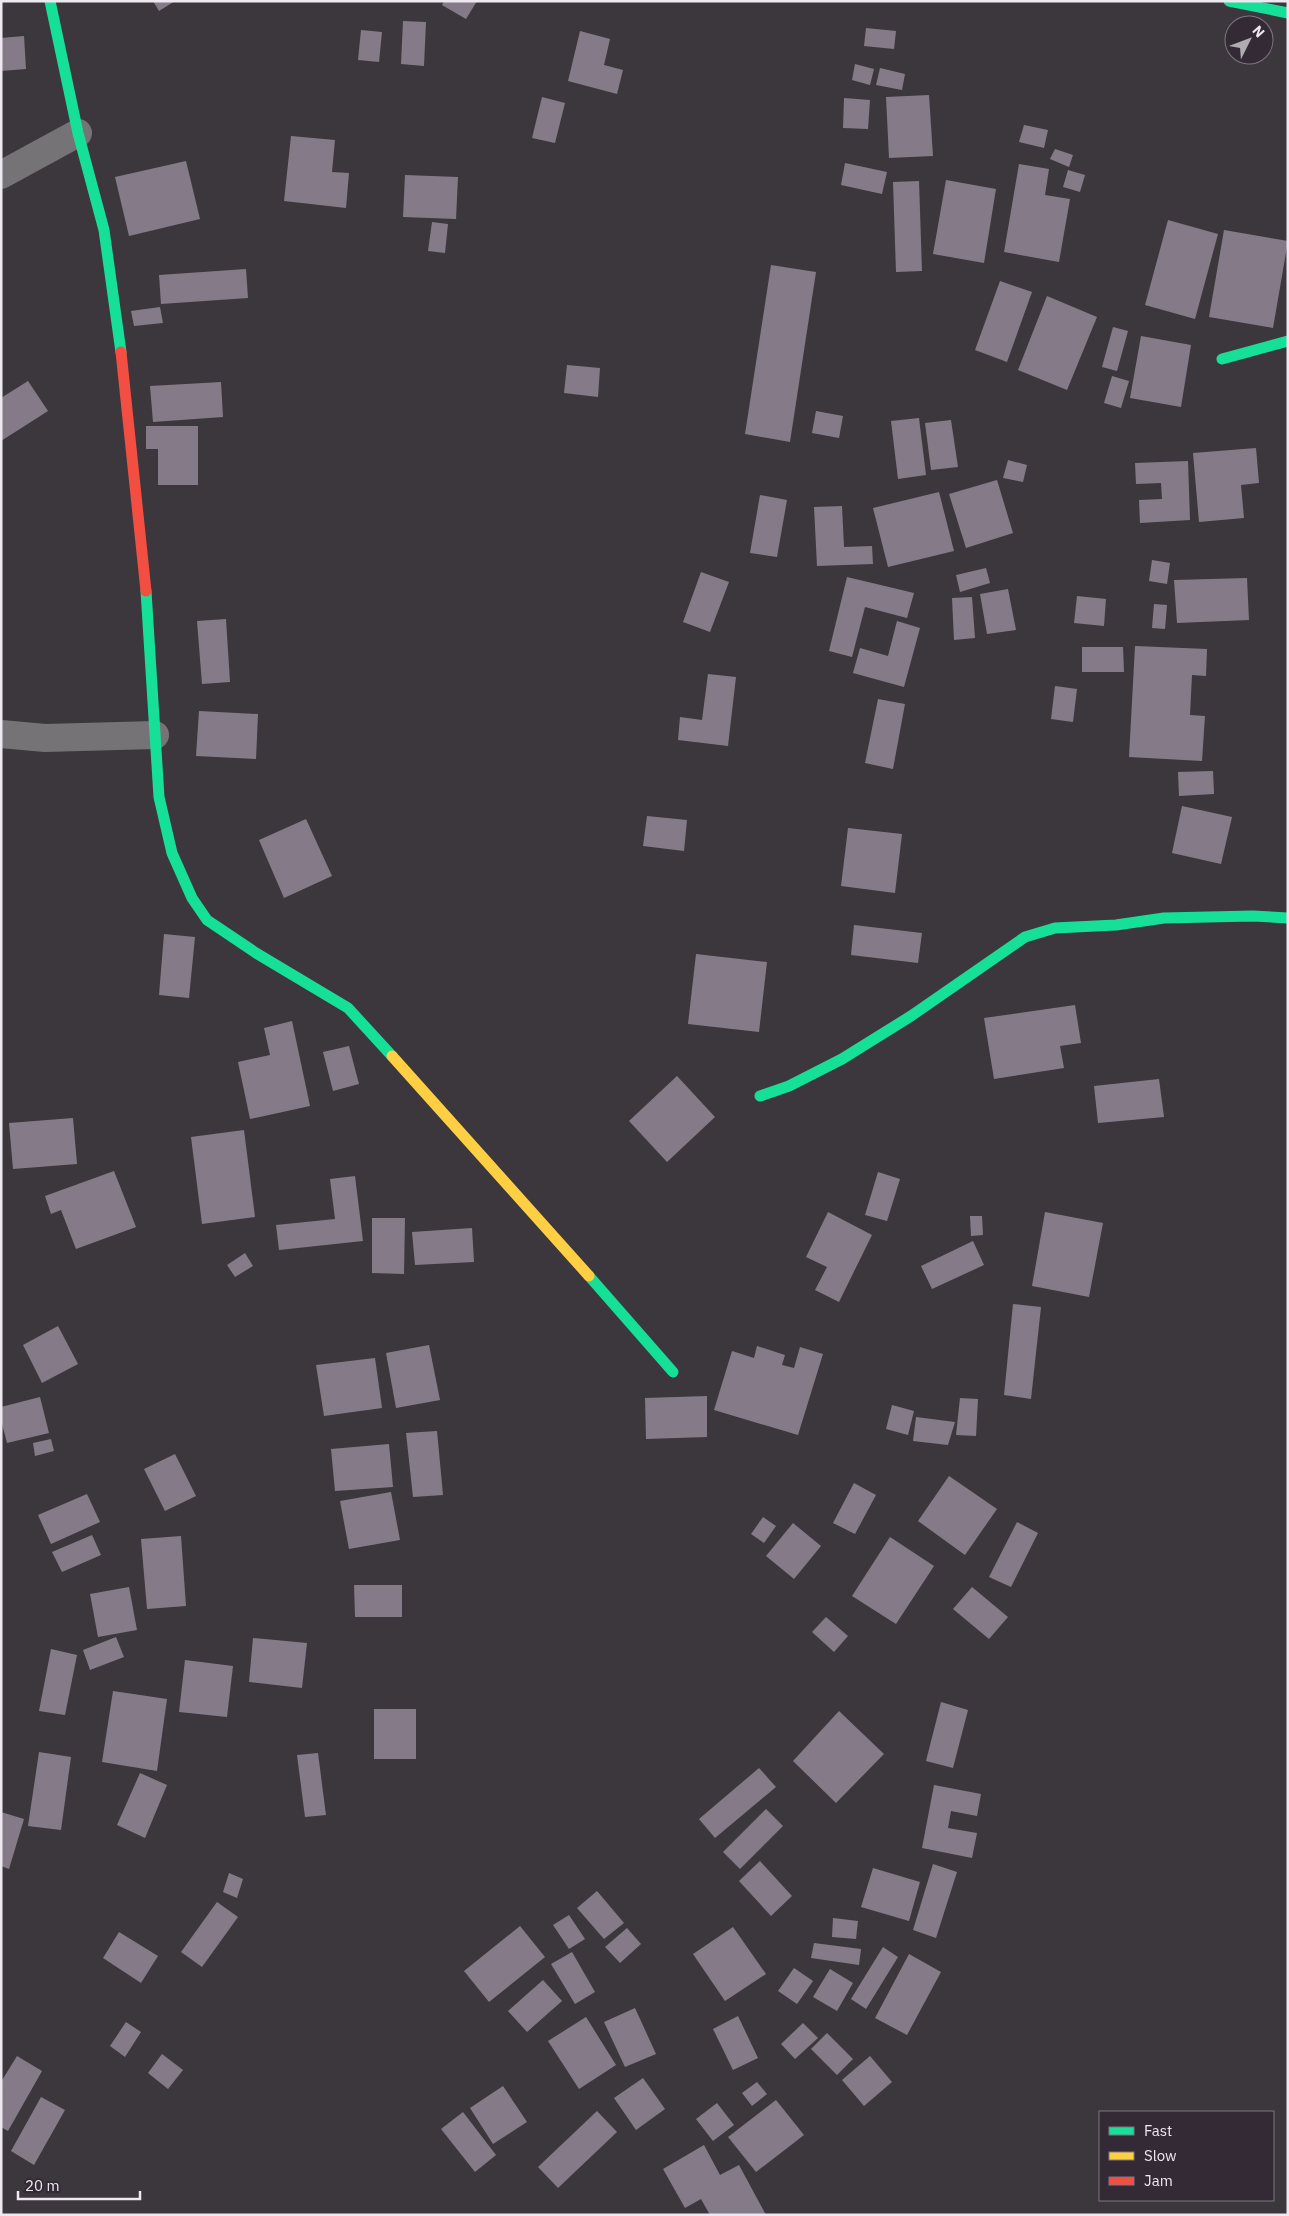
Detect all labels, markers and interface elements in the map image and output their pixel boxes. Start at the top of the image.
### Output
north arrow [1224,15,1274,65]
text: N [1249,22,1269,41]
legend [1099,2111,1274,2201]
text: Fast [1144,2121,1172,2140]
text: Slow [1144,2146,1177,2165]
scale bar [18,2168,140,2200]
text: Jam [1144,2171,1173,2190]
text: 20 m [25,2176,60,2195]

